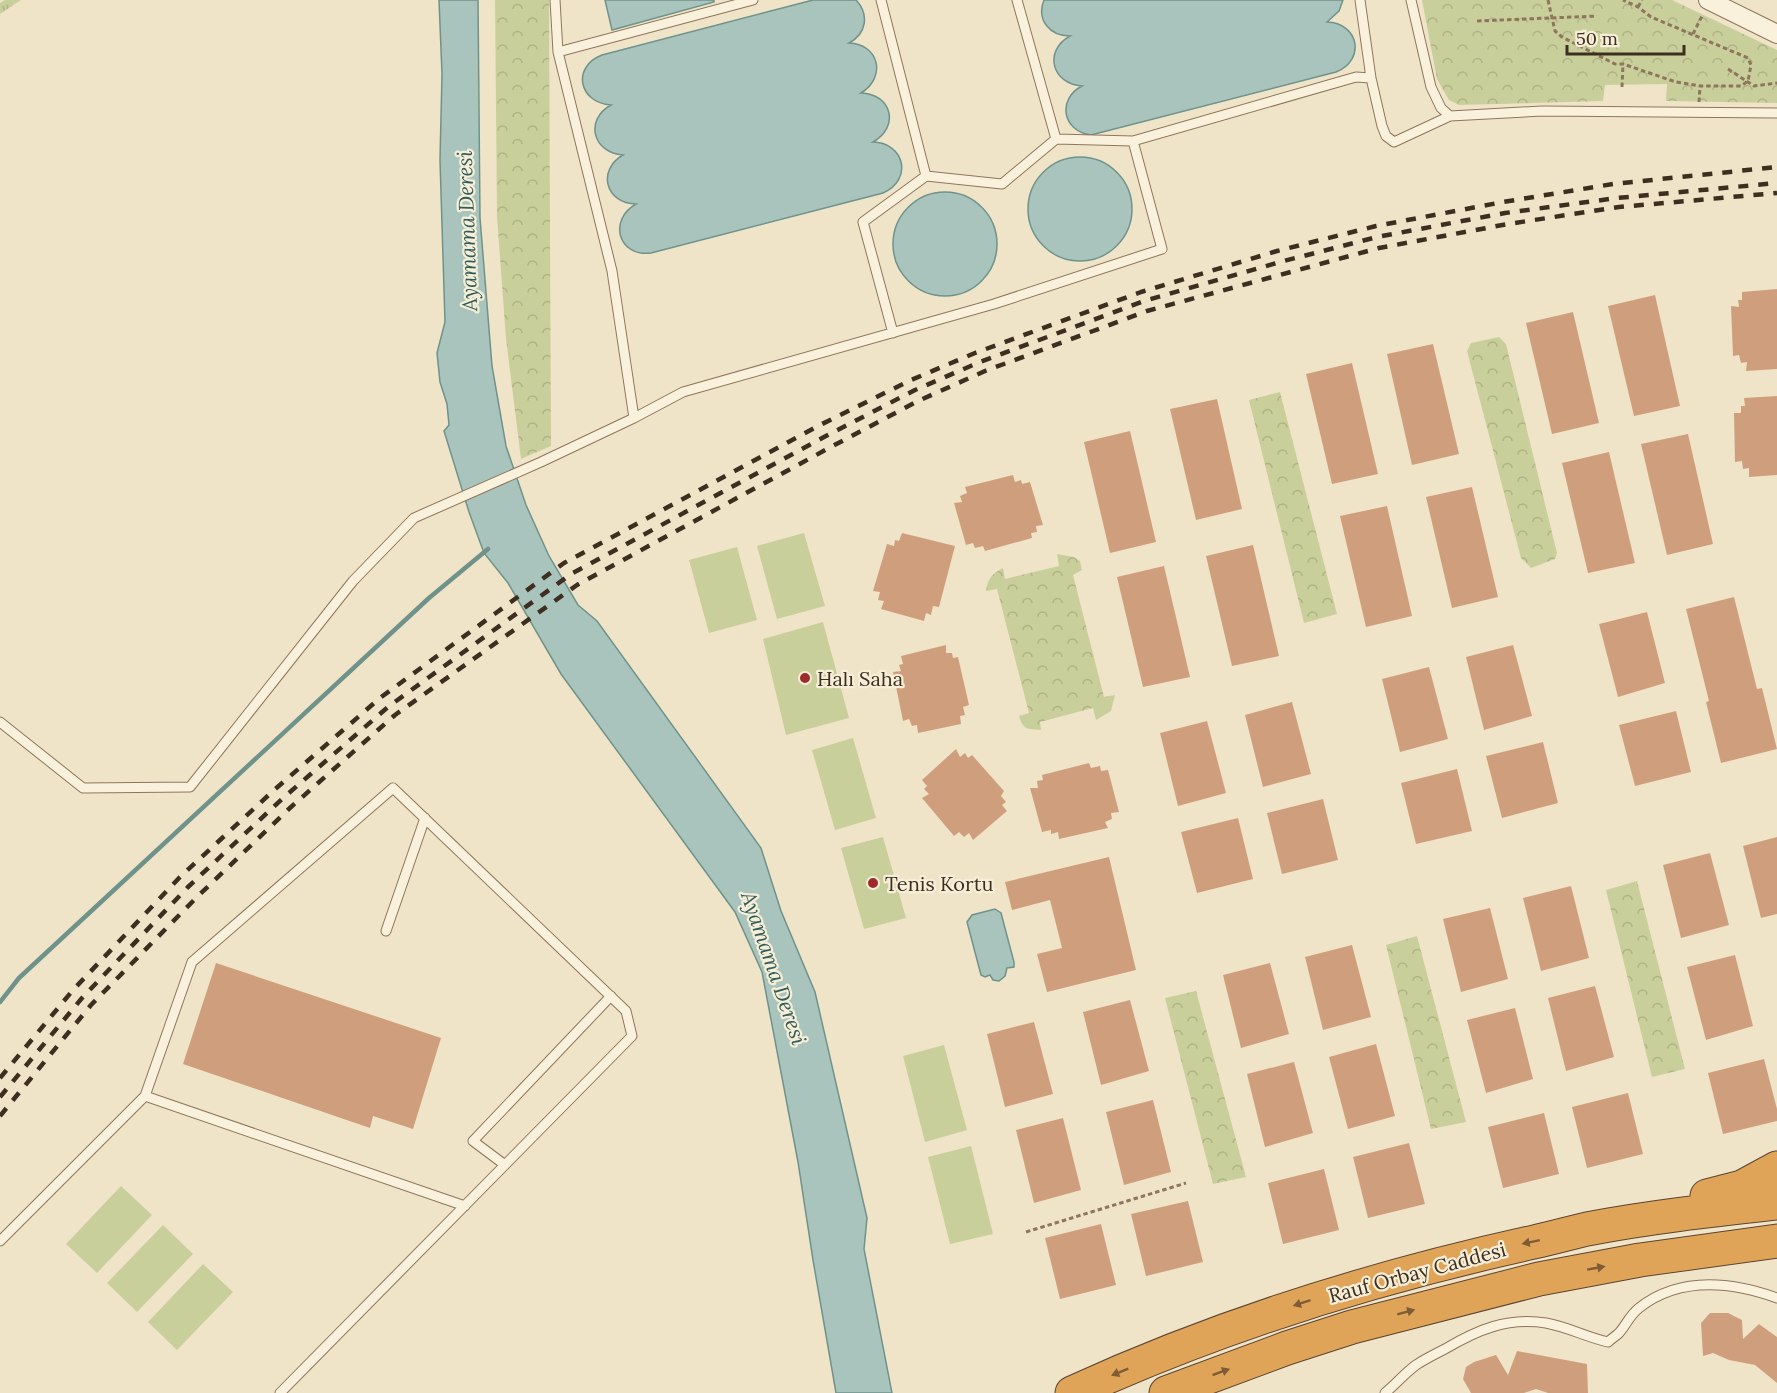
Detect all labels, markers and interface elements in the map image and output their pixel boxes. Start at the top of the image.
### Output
scale bar [1567,18,1684,56]
text: 50 m [1576,27,1618,50]
water label: Ayamama Deresi [451,150,483,313]
place label: Halı Saha [817,666,903,691]
marker: Halı Saha [798,671,812,685]
place label: Tenis Kortu [885,871,994,896]
marker: Tenis Kortu [866,876,880,890]
water label: Ayamama Deresi [735,887,813,1049]
street label: Rauf Orbay Caddesi [1326,1236,1508,1308]
one-way arrow [1522,1238,1540,1248]
one-way arrow [1587,1263,1606,1272]
one-way arrow [1293,1299,1311,1309]
one-way arrow [1397,1307,1416,1317]
one-way arrow [1110,1367,1128,1377]
one-way arrow [1212,1367,1230,1376]

